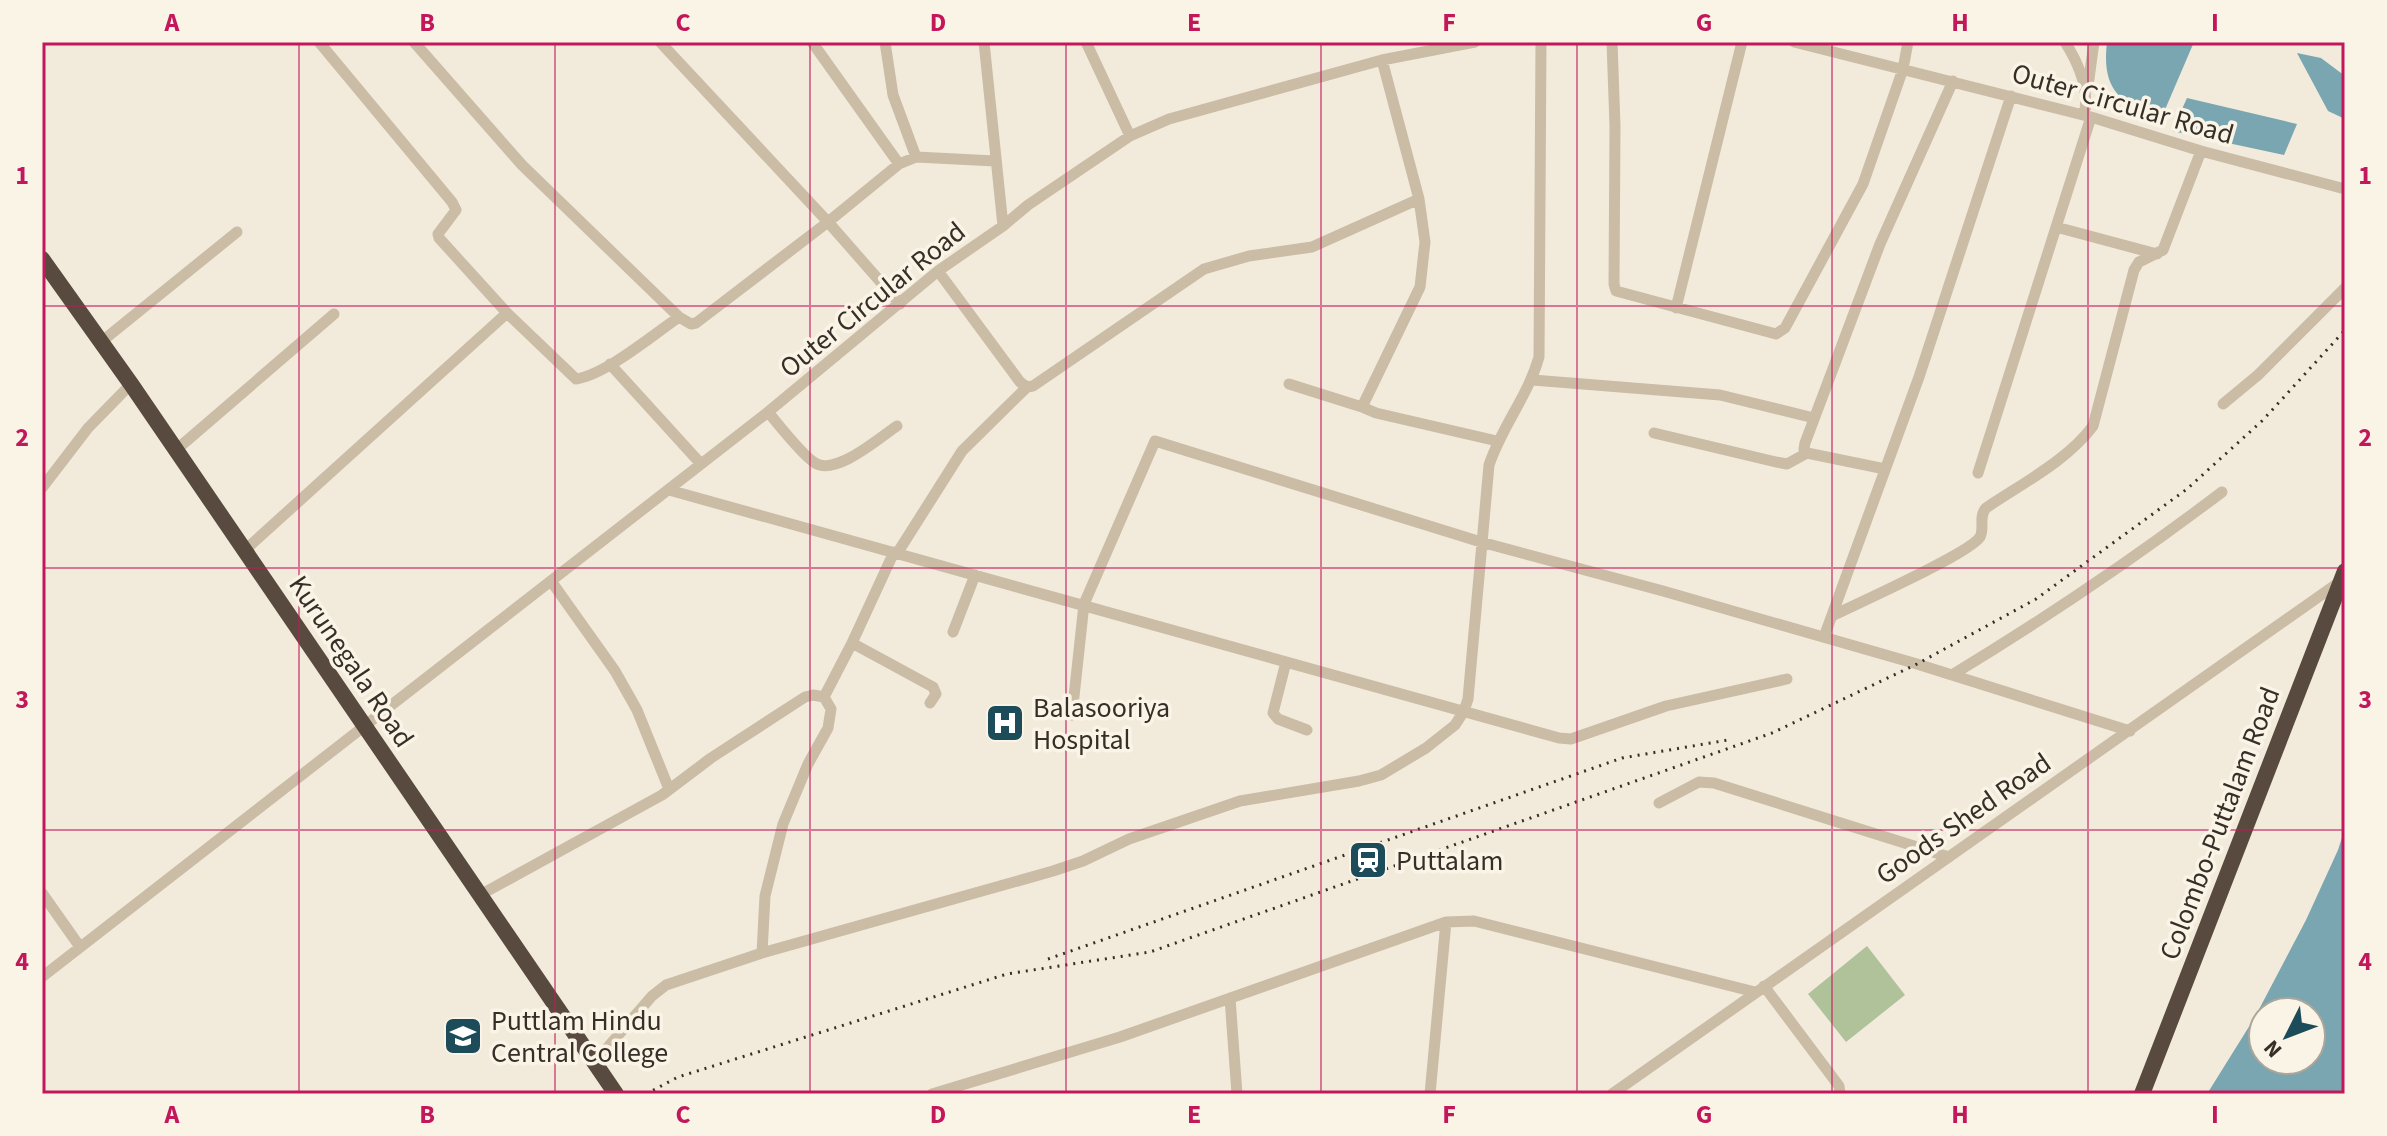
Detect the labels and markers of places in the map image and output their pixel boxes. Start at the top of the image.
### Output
place label: Balasooriya Hospital [1033,688,1170,760]
hospital icon: Balasooriya Hospital [984,702,1026,744]
station icon: Puttalam [1347,839,1389,881]
place label: Puttalam [1396,841,1503,881]
place label: Puttlam Hindu Central College [491,1001,668,1073]
school or university icon: Puttlam Hindu Central College [442,1015,484,1057]

